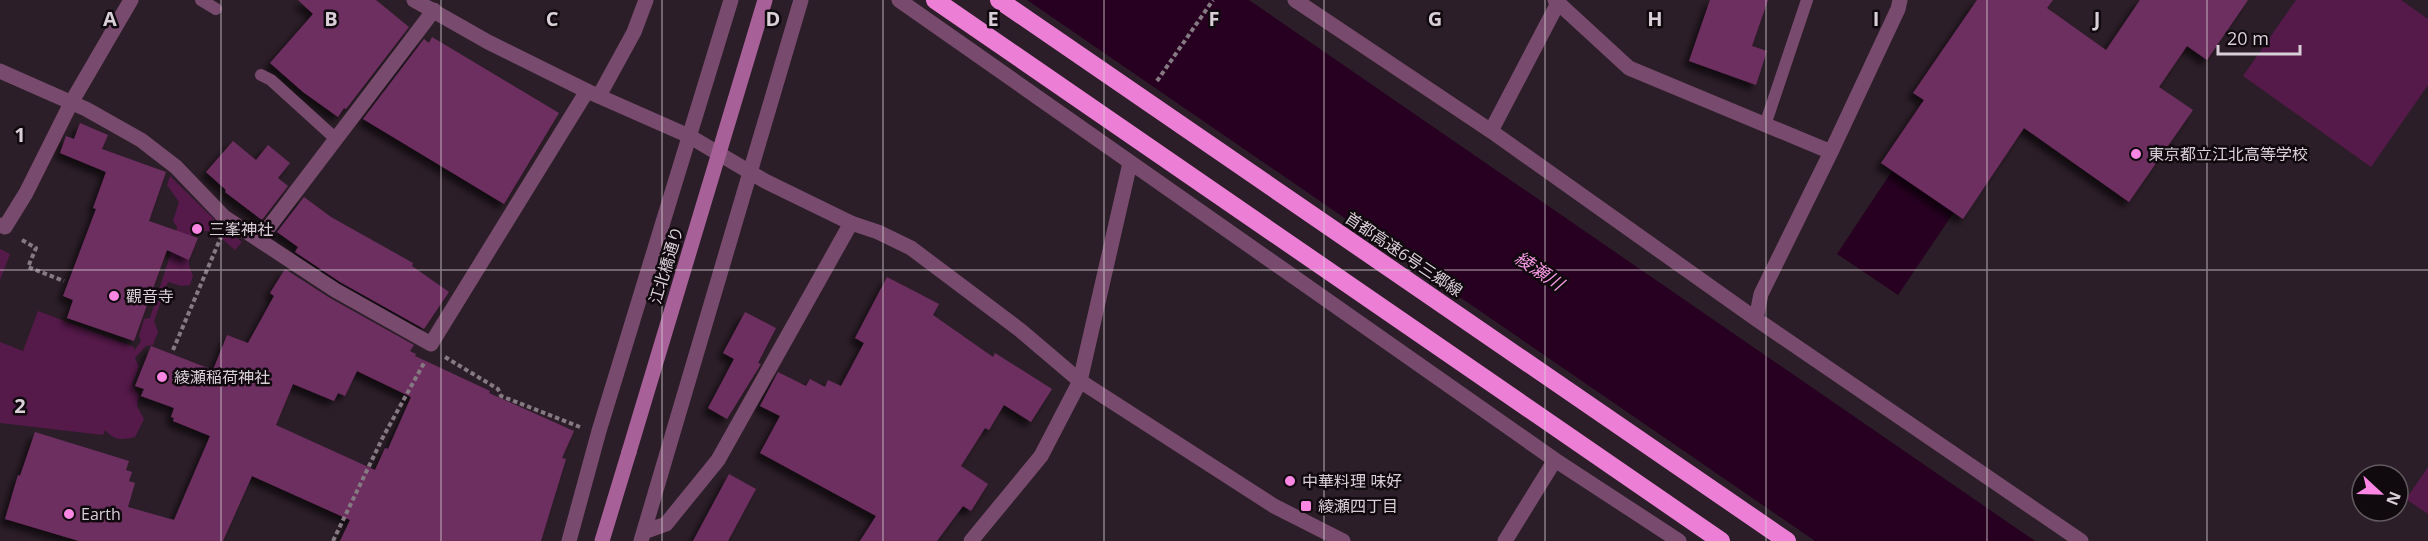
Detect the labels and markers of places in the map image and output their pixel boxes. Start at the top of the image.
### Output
place label: 東京都立江北高等学校 [2148,143,2308,165]
marker: 東京都立江北高等学校 [2129,147,2143,161]
place label: 三峯神社 [209,218,273,240]
marker: 三峯神社 [190,222,204,236]
place label: 觀音寺 [126,285,174,307]
marker: 觀音寺 [107,289,121,303]
place label: 綾瀬稲荷神社 [174,366,270,388]
marker: 綾瀬稲荷神社 [155,370,169,384]
place label: 中華料理 味好 [1302,470,1402,492]
marker: 中華料理 味好 [1283,474,1297,488]
place label: 綾瀬四丁目 [1318,495,1398,517]
marker: 綾瀬四丁目 [1299,499,1313,513]
place label: Earth [81,503,121,525]
marker: Earth [62,507,76,521]

